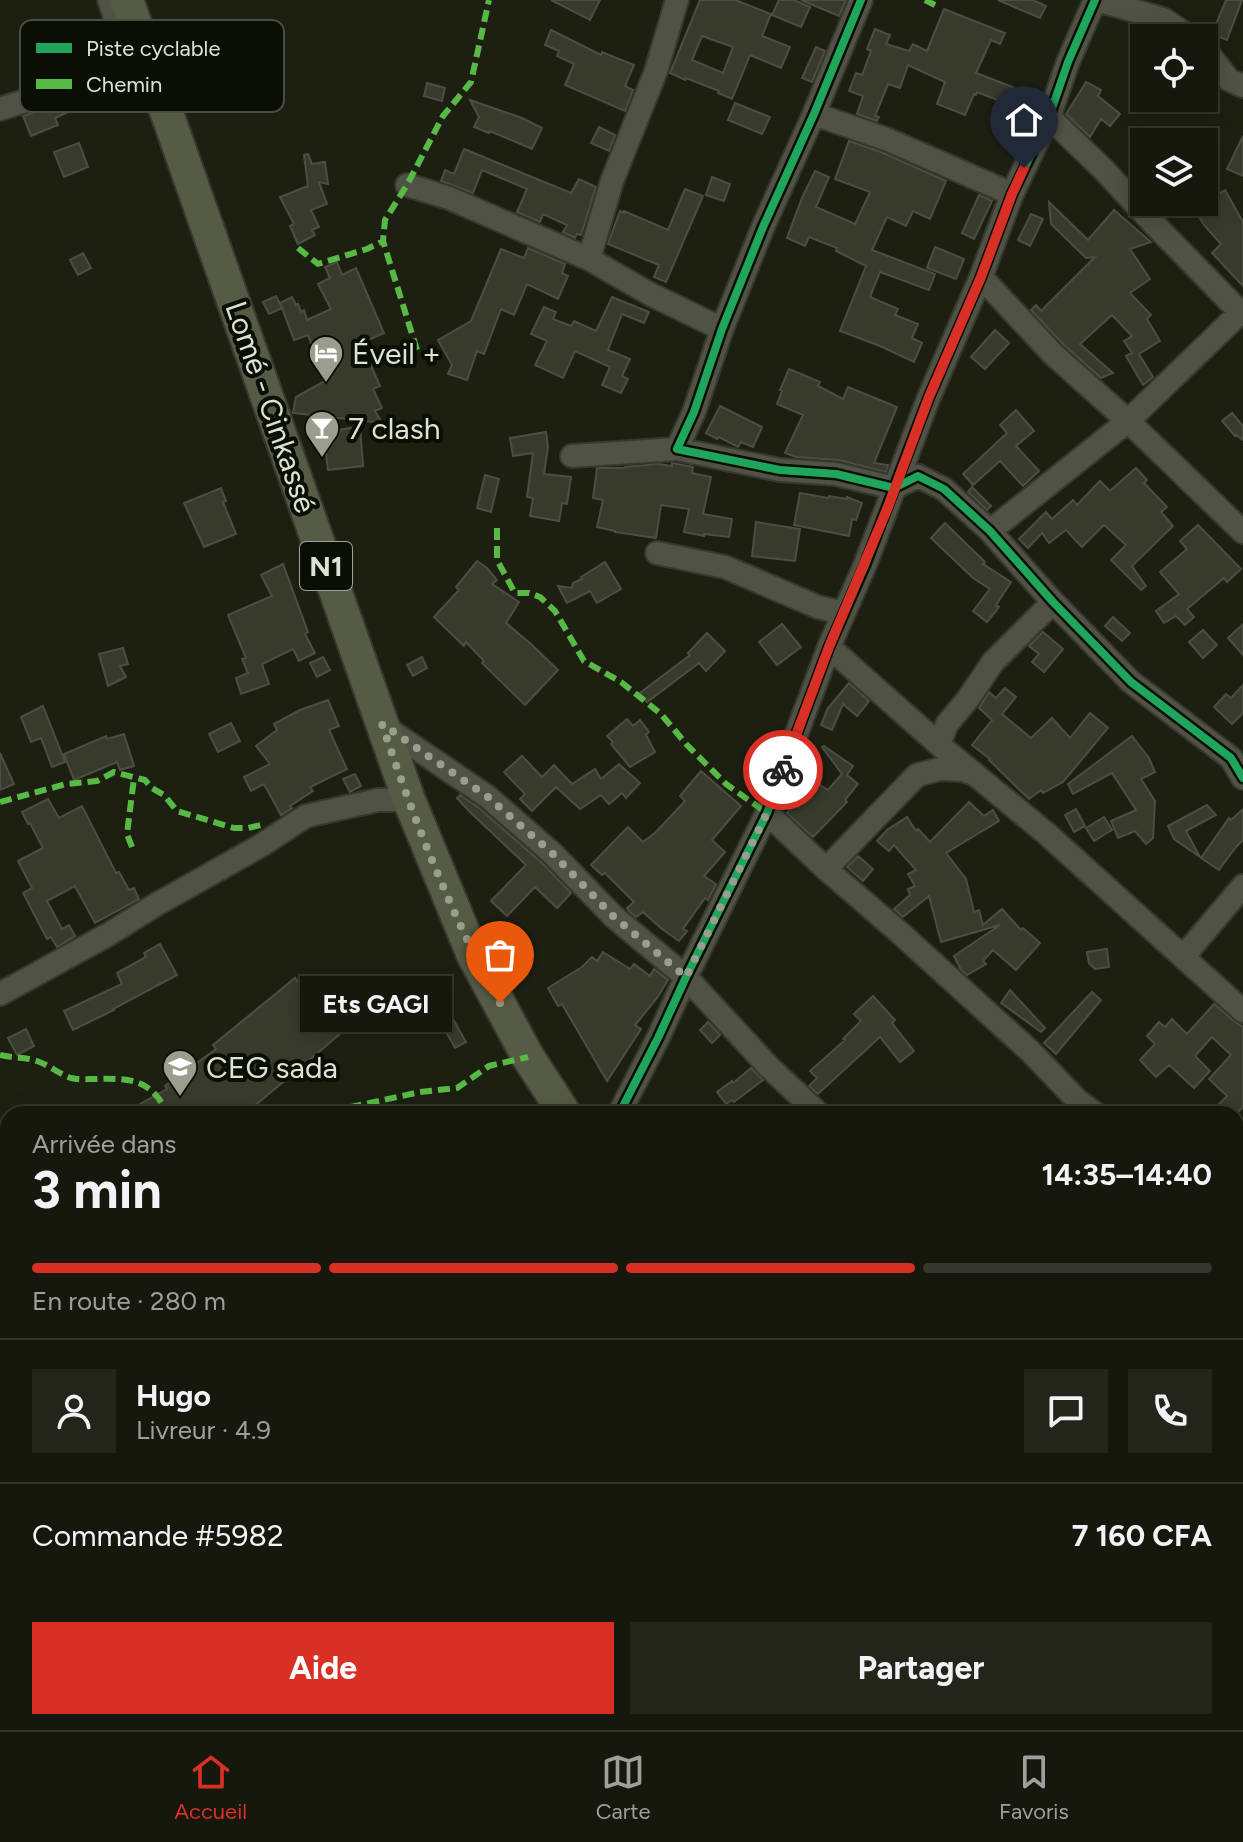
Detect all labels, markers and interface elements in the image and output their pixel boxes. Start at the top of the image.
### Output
legend [20,20,284,112]
map controls [1130,24,1218,216]
button: locate [1130,24,1218,112]
text: Piste cyclable [86,35,220,62]
text: Chemin [86,71,162,98]
pin [990,86,1058,168]
icon: home [1002,98,1046,142]
button: layers [1130,128,1218,216]
street label: Lomé - Cinkassé [217,296,325,518]
hotel icon: Éveil + [307,334,345,384]
place label: Éveil + [352,335,441,372]
bar icon: 7 clash [303,409,341,459]
place label: 7 clash [348,410,440,447]
road number: N1 [300,542,352,590]
courier [743,730,823,810]
icon: bike [761,748,805,792]
pin [466,921,534,1003]
icon: bag [478,933,522,977]
callout: Ets GAGI [300,975,452,1031]
text: Ets GAGI [323,988,429,1020]
school or university icon: CEG sada [161,1048,199,1098]
place label: CEG sada [206,1049,338,1086]
text: Arrivée dans [32,1128,176,1160]
text: 14:35–14:40 [1042,1156,1212,1193]
text: 3 min [32,1159,162,1221]
text: En route · 280 m [32,1285,226,1317]
button: person [32,1369,116,1453]
button: chat [1024,1369,1108,1453]
button: phone [1128,1369,1212,1453]
text: Hugo [136,1377,211,1414]
text: Livreur · 4.9 [136,1414,271,1446]
text: Commande #5982 [32,1517,284,1554]
text: 7 160 CFA [1072,1517,1212,1554]
button: Aide [32,1622,614,1714]
button: Partager [630,1622,1212,1714]
tab: Accueil [174,1750,247,1825]
tab: Carte [596,1750,650,1825]
tab: Favoris [999,1750,1069,1825]

